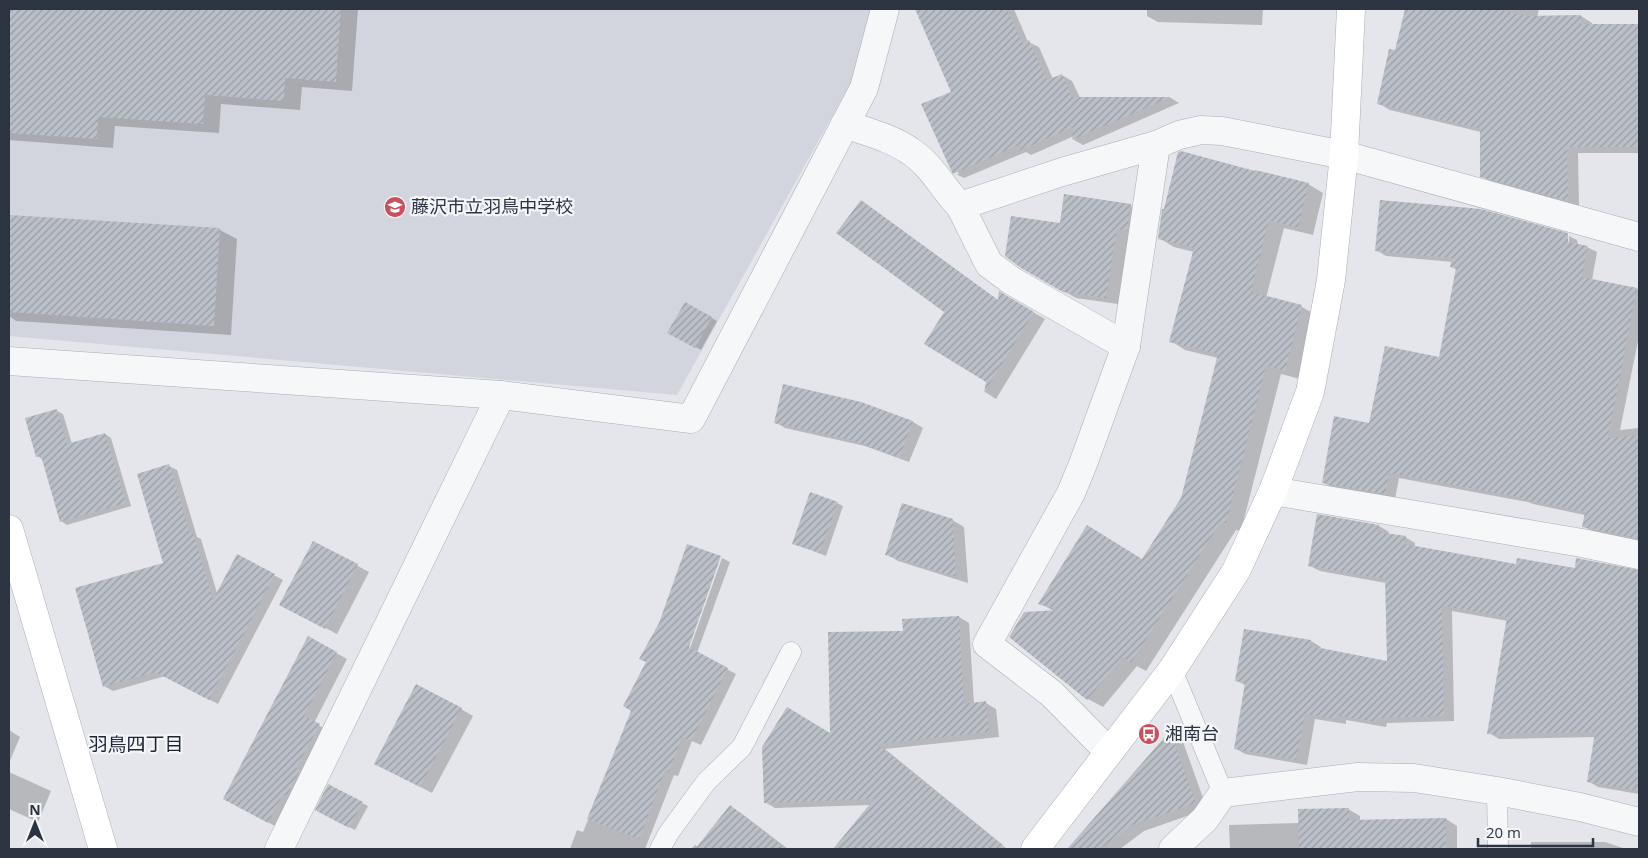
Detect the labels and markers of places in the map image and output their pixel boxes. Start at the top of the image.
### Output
place label: 藤沢市立羽鳥中学校 [411,194,573,218]
school or university icon: 藤沢市立羽鳥中学校 [383,195,407,219]
place label: 湘南台 [1165,721,1219,745]
bus stop icon: 湘南台 [1137,722,1161,746]

